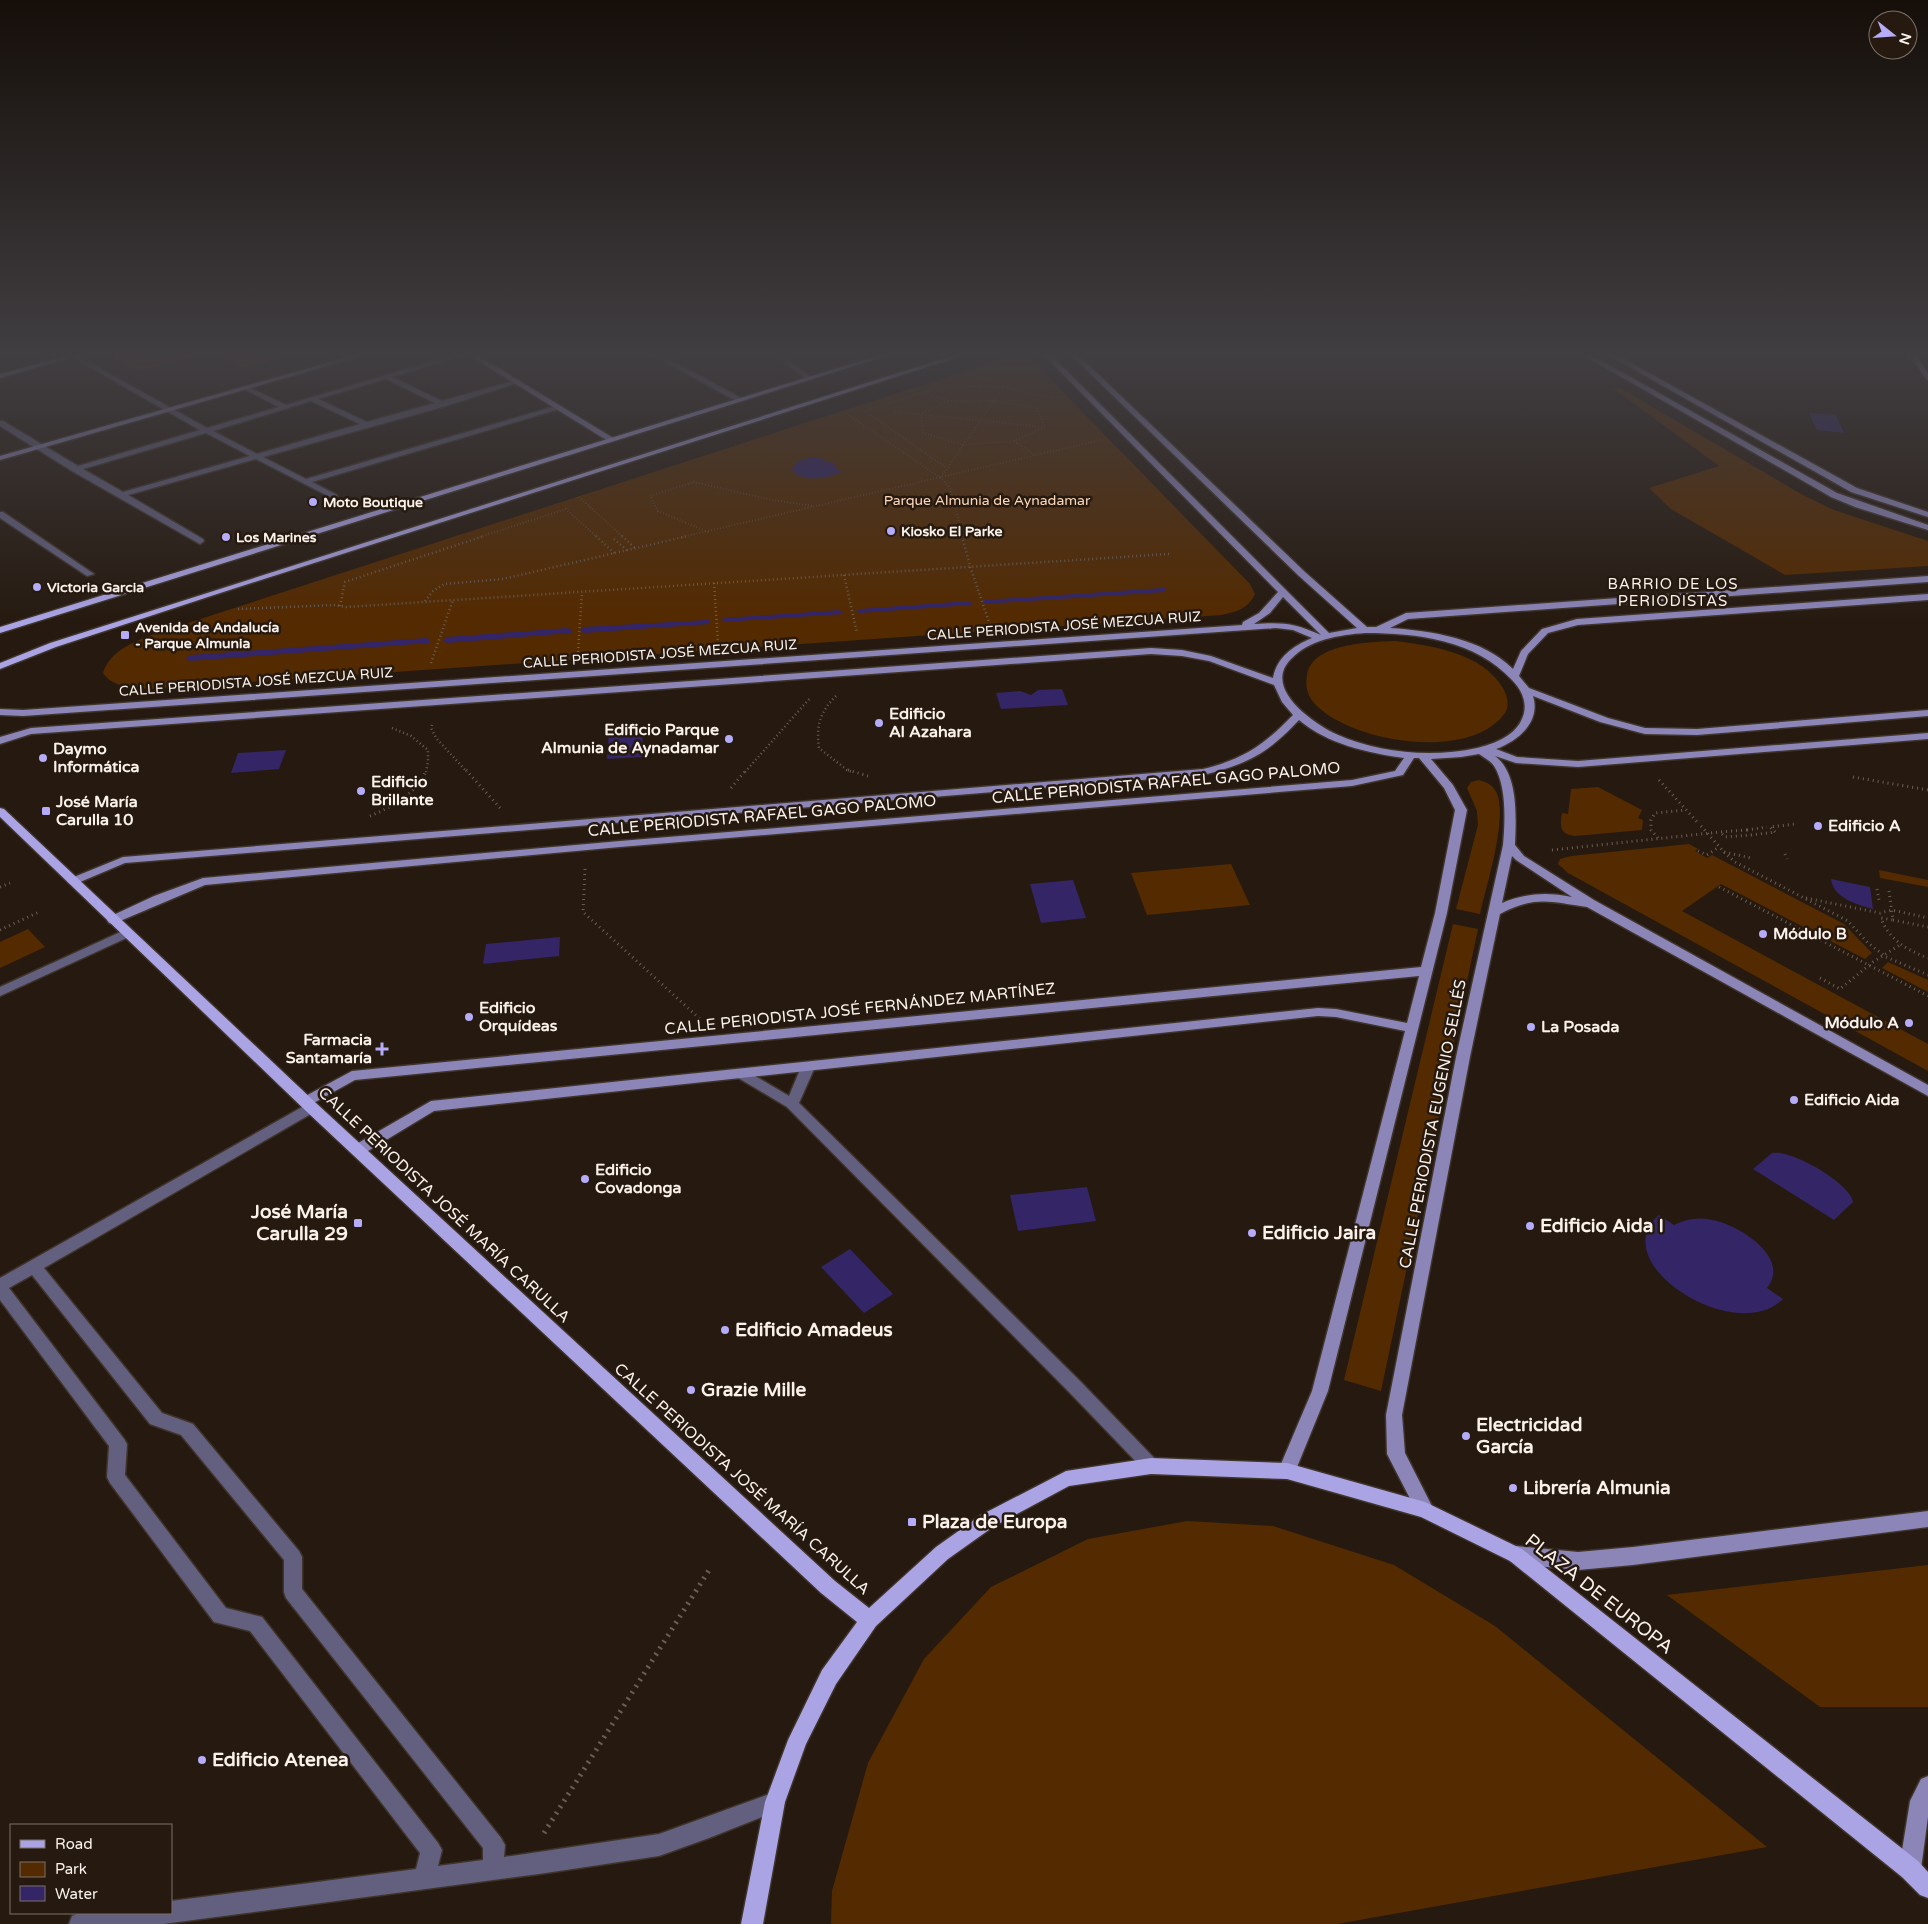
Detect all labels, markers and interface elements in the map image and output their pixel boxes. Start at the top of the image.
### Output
north arrow [1868,10,1918,60]
text: N [1895,31,1915,47]
park label: Parque Almunia de Aynadamar [884,492,1091,509]
place label: Moto Boutique [323,494,423,511]
marker: Moto Boutique [307,496,319,508]
place label: Kiosko El Parke [901,523,1003,540]
marker: Kiosko El Parke [885,525,897,537]
place label: Los Marines [236,529,317,546]
marker: Los Marines [220,531,232,543]
district label: BARRIO DE LOS PERIODISTAS [1607,575,1739,610]
place label: Victoria Garcia [47,579,144,596]
marker: Victoria Garcia [31,581,43,593]
street label: CALLE PERIODISTA JOSÉ MEZCUA RUIZ [926,608,1202,644]
place label: Avenida de Andalucía - Parque Almunia [135,619,279,652]
marker: Avenida de Andalucía - Parque Almunia [119,629,131,641]
street label: CALLE PERIODISTA JOSÉ MEZCUA RUIZ [522,636,798,672]
street label: CALLE PERIODISTA JOSÉ MEZCUA RUIZ [118,664,394,700]
place label: Edificio Al Azahara [889,704,972,742]
marker: Edificio Al Azahara [873,717,885,729]
place label: Edificio Parque Almunia de Aynadamar [541,720,720,758]
marker: Edificio Parque Almunia de Aynadamar [723,733,735,745]
place label: Daymo Informática [53,739,140,777]
marker: Daymo Informática [37,752,49,764]
street label: CALLE PERIODISTA RAFAEL GAGO PALOMO [991,758,1341,808]
place label: Edificio Brillante [371,772,434,810]
marker: Edificio Brillante [355,785,367,797]
street label: CALLE PERIODISTA RAFAEL GAGO PALOMO [587,791,937,841]
place label: José María Carulla 10 [55,792,138,830]
marker: José María Carulla 10 [40,805,52,817]
place label: Edificio A [1828,816,1901,836]
marker: Edificio A [1812,820,1824,832]
place label: Módulo B [1773,924,1847,944]
marker: Módulo B [1757,928,1769,940]
street label: CALLE PERIODISTA EUGENIO SELLÉS [1395,978,1471,1270]
street label: CALLE PERIODISTA JOSÉ FERNÁNDEZ MARTÍNEZ [664,979,1056,1039]
place label: Edificio Orquídeas [479,998,558,1036]
marker: Edificio Orquídeas [463,1011,475,1023]
place label: Módulo A [1824,1013,1899,1033]
place label: La Posada [1541,1017,1619,1037]
marker: Módulo A [1903,1017,1915,1029]
marker: La Posada [1525,1021,1537,1033]
place label: Farmacia Santamaría [286,1030,372,1068]
marker: Farmacia Santamaría [376,1043,388,1055]
street label: CALLE PERIODISTA JOSÉ MARÍA CARULLA [314,1083,574,1327]
place label: Edificio Aida [1804,1090,1900,1110]
marker: Edificio Aida [1788,1094,1800,1106]
place label: Edificio Covadonga [595,1160,682,1198]
marker: Edificio Covadonga [579,1173,591,1185]
place label: José María Carulla 29 [250,1201,348,1245]
place label: Edificio Aida I [1540,1215,1664,1237]
marker: José María Carulla 29 [352,1217,364,1229]
marker: Edificio Aida I [1524,1220,1536,1232]
place label: Edificio Jaira [1262,1222,1376,1244]
marker: Edificio Jaira [1246,1227,1258,1239]
place label: Edificio Amadeus [735,1319,893,1341]
marker: Edificio Amadeus [719,1324,731,1336]
street label: CALLE PERIODISTA JOSÉ MARÍA CARULLA [610,1359,874,1599]
place label: Grazie Mille [701,1379,807,1401]
marker: Grazie Mille [685,1384,697,1396]
place label: Electricidad García [1476,1414,1583,1458]
marker: Electricidad García [1460,1430,1472,1442]
place label: Librería Almunia [1523,1477,1671,1499]
marker: Librería Almunia [1507,1482,1519,1494]
place label: Plaza de Europa [922,1511,1067,1534]
marker: Plaza de Europa [906,1516,918,1528]
street label: PLAZA DE EUROPA [1521,1529,1677,1659]
place label: Edificio Atenea [212,1749,349,1771]
marker: Edificio Atenea [196,1754,208,1766]
legend [10,1824,172,1914]
text: Road [55,1835,93,1853]
text: Park [55,1860,87,1878]
text: Water [55,1885,98,1903]

